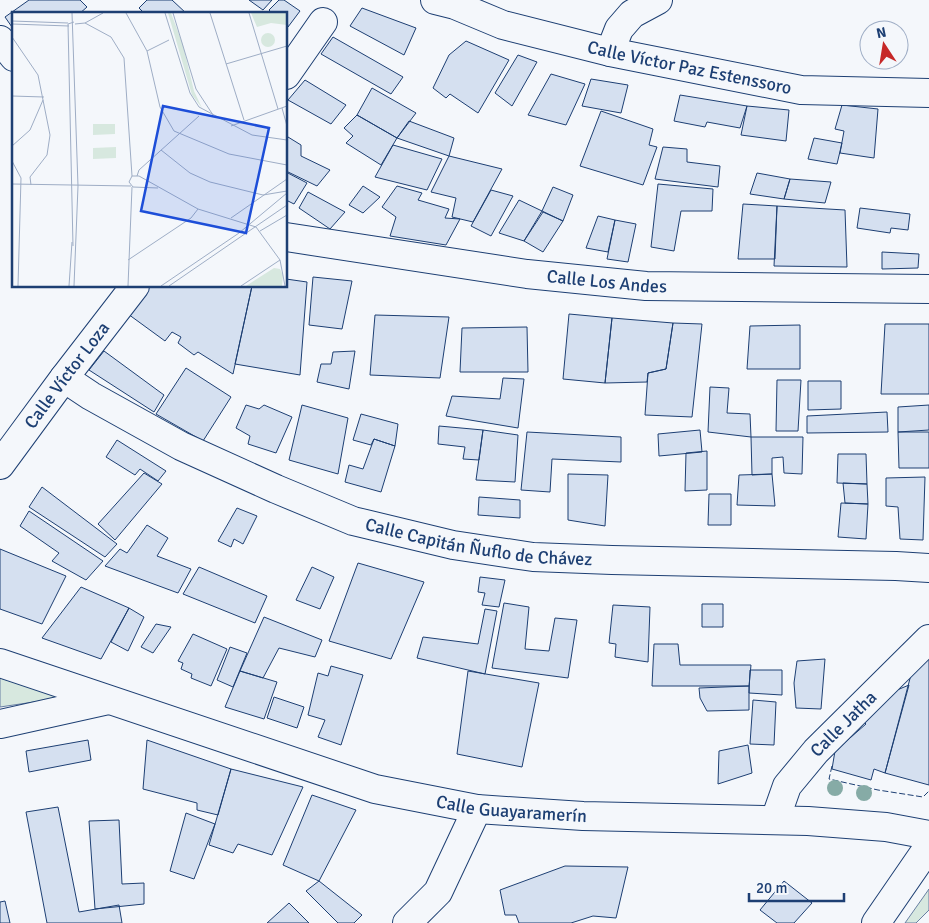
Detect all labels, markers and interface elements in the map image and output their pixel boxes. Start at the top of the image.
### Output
inset map [12,12,288,288]
north arrow [859,20,909,70]
text: N [875,23,888,42]
street label: Calle Víctor Paz Estenssoro [585,36,794,99]
street label: Calle Los Andes [546,265,667,297]
street label: Calle Víctor Loza [20,317,114,433]
street label: Calle Capitán Ñuflo de Chávez [363,513,593,570]
street label: Calle Jatha [805,686,881,762]
street label: Calle Guayaramerín [434,790,588,827]
scale bar [749,870,844,902]
text: 20 m [756,879,787,897]

